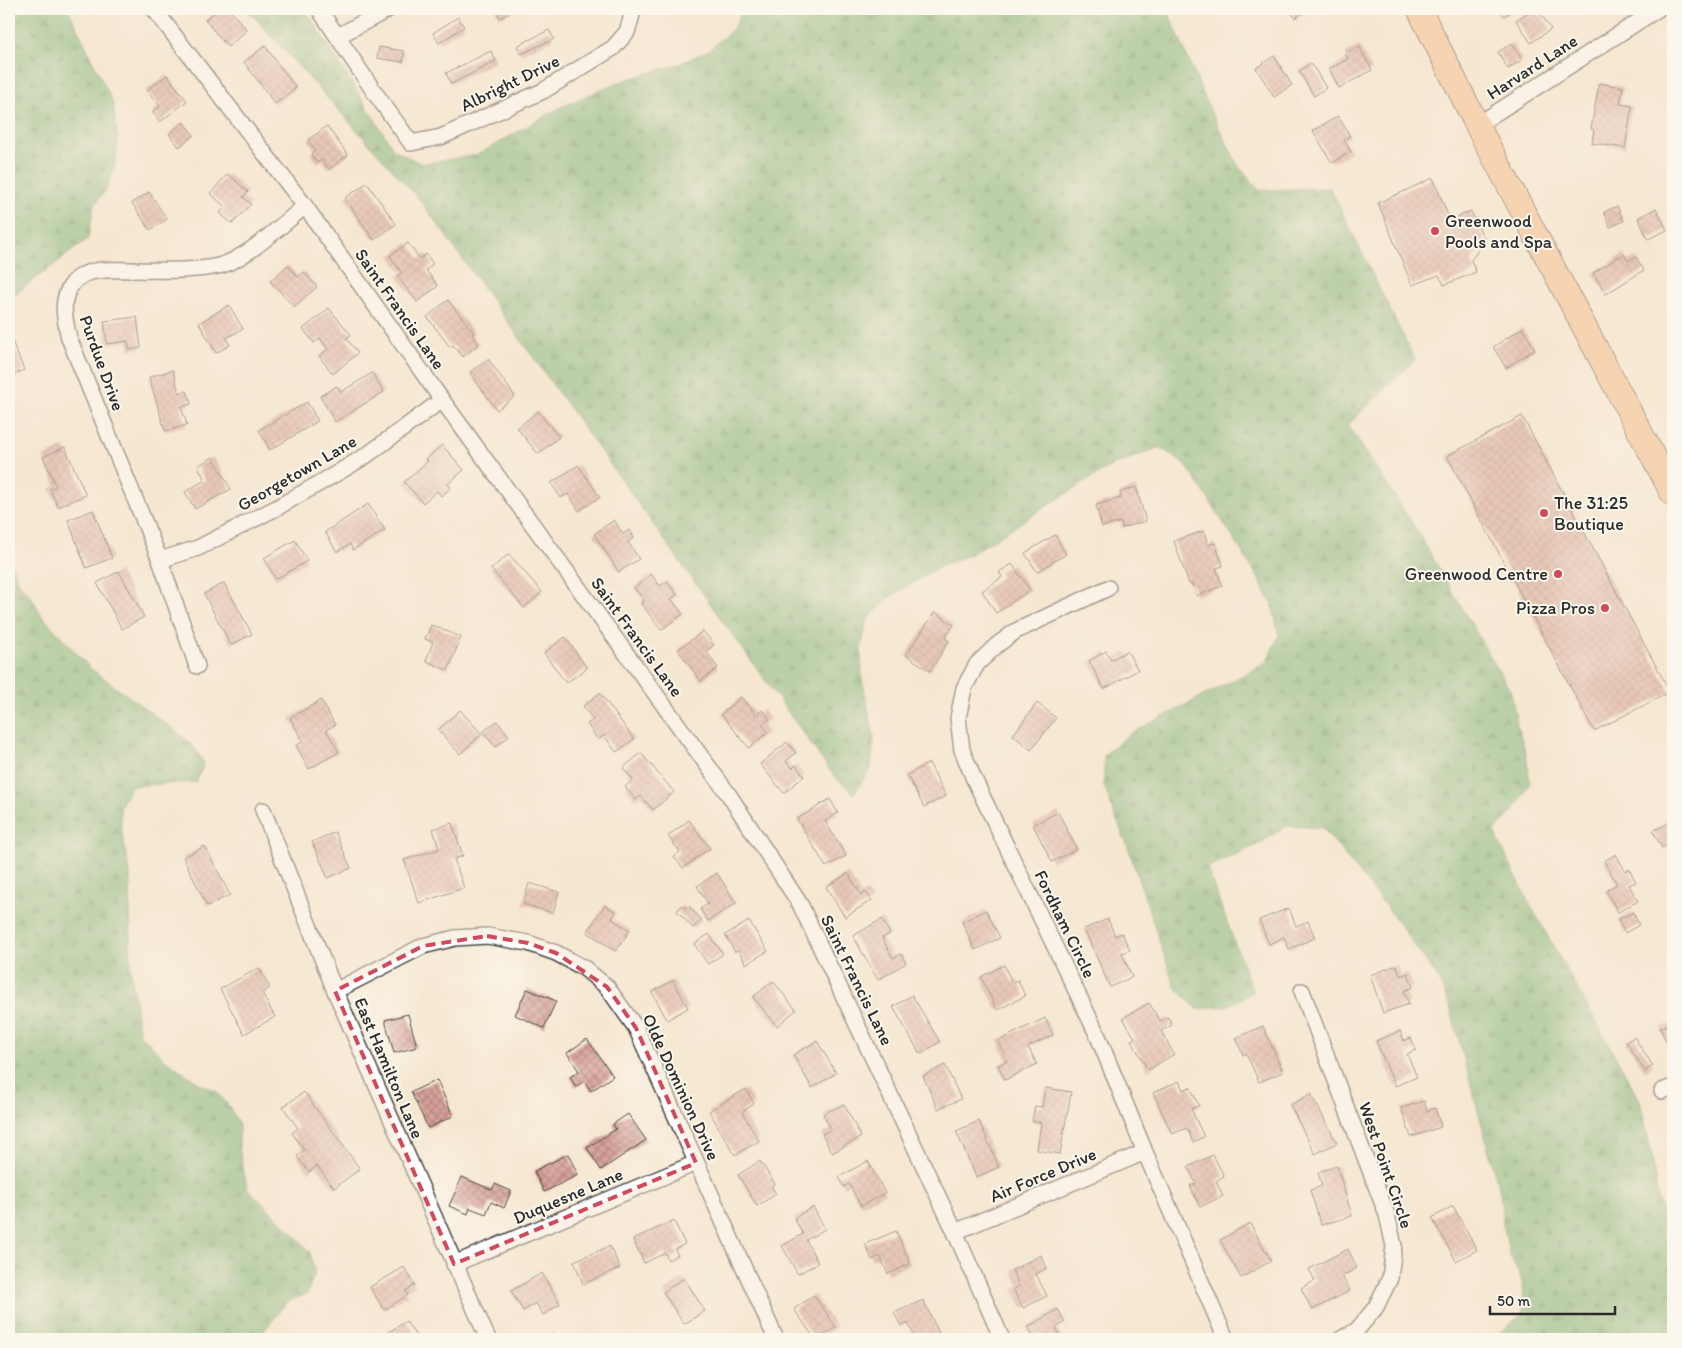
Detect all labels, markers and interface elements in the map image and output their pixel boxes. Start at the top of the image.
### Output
street label: Harvard Lane [1482,29,1582,105]
street label: Albright Drive [457,50,563,116]
place label: Greenwood Pools and Spa [1445,210,1553,253]
marker: Greenwood Pools and Spa [1429,225,1441,237]
street label: Saint Francis Lane [350,244,450,374]
street label: Purdue Drive [75,312,129,414]
street label: Georgetown Lane [234,430,360,516]
place label: The 31:25 Boutique [1554,492,1628,535]
marker: The 31:25 Boutique [1538,507,1550,519]
place label: Greenwood Centre [1405,563,1548,585]
marker: Greenwood Centre [1552,568,1564,580]
street label: Saint Francis Lane [586,573,688,701]
place label: Pizza Pros [1516,597,1595,619]
marker: Pizza Pros [1599,602,1611,614]
street label: Fordham Circle [1029,866,1101,982]
street label: Saint Francis Lane [816,911,898,1049]
street label: East Hamilton Lane [349,994,429,1142]
street label: Olde Dominion Drive [637,1010,725,1164]
street label: West Point Circle [1354,1099,1418,1231]
street label: Air Force Drive [986,1143,1100,1207]
street label: Duquesne Lane [510,1163,626,1229]
scale bar [1490,1283,1614,1315]
text: 50 m [1497,1292,1530,1310]

